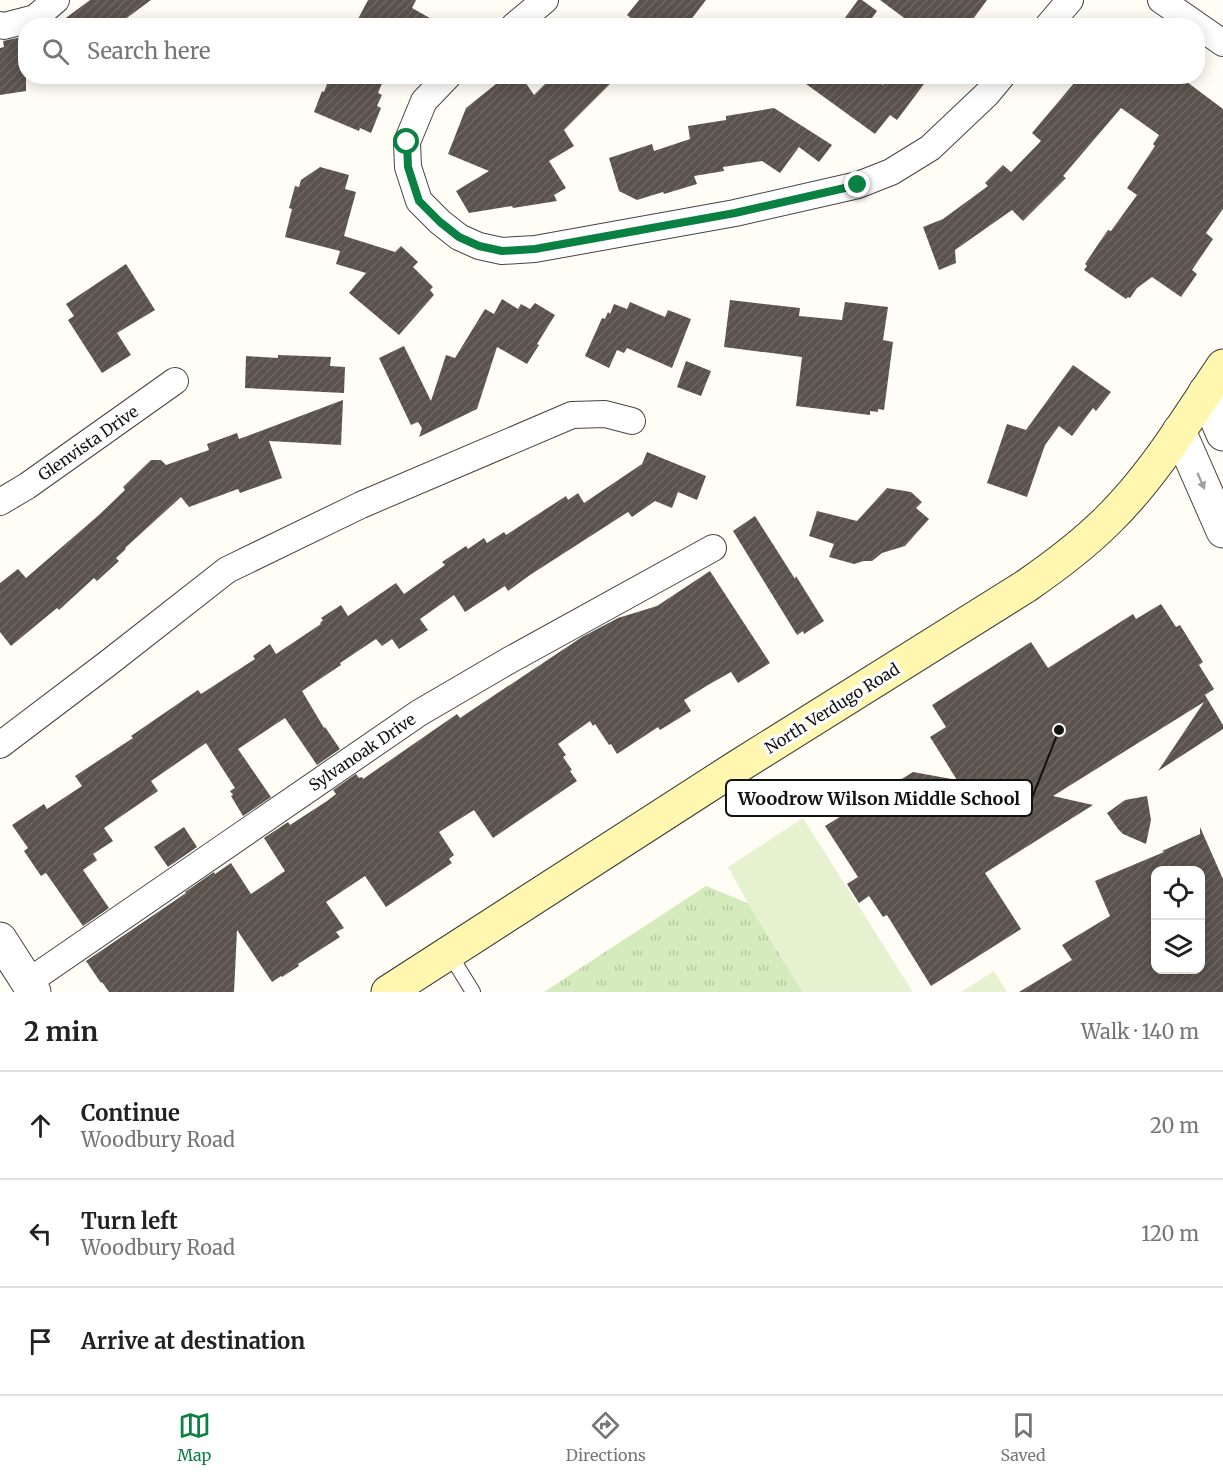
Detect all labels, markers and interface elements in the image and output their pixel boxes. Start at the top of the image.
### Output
search box [18,18,1205,84]
icon: search [39,35,72,68]
text: Search here [87,37,210,65]
route start [393,128,419,154]
route end [844,171,870,197]
street label: Glenvista Drive [34,401,142,485]
one-way arrow [1196,472,1206,490]
street label: North Verdugo Road [761,658,903,758]
street label: Sylvanoak Drive [305,709,419,795]
callout: Woodrow Wilson Middle School [726,780,1032,816]
text: Woodrow Wilson Middle School [737,787,1020,810]
map controls [1151,866,1205,974]
button: locate [1151,866,1205,920]
button: layers [1151,920,1205,974]
text: 2 min [24,1015,98,1048]
text: Walk · 140 m [1081,1019,1199,1044]
text: Continue [81,1099,180,1127]
icon: ahead [24,1109,57,1142]
text: 20 m [1150,1113,1199,1138]
text: Woodbury Road [81,1127,235,1152]
text: Turn left [81,1207,178,1235]
icon: left [24,1217,57,1250]
text: 120 m [1141,1221,1199,1246]
text: Woodbury Road [81,1235,235,1260]
icon: arrive [24,1325,57,1358]
text: Arrive at destination [81,1327,305,1355]
tab: Map [177,1409,211,1465]
tab: Directions [566,1409,646,1465]
tab: Saved [1000,1409,1046,1465]

